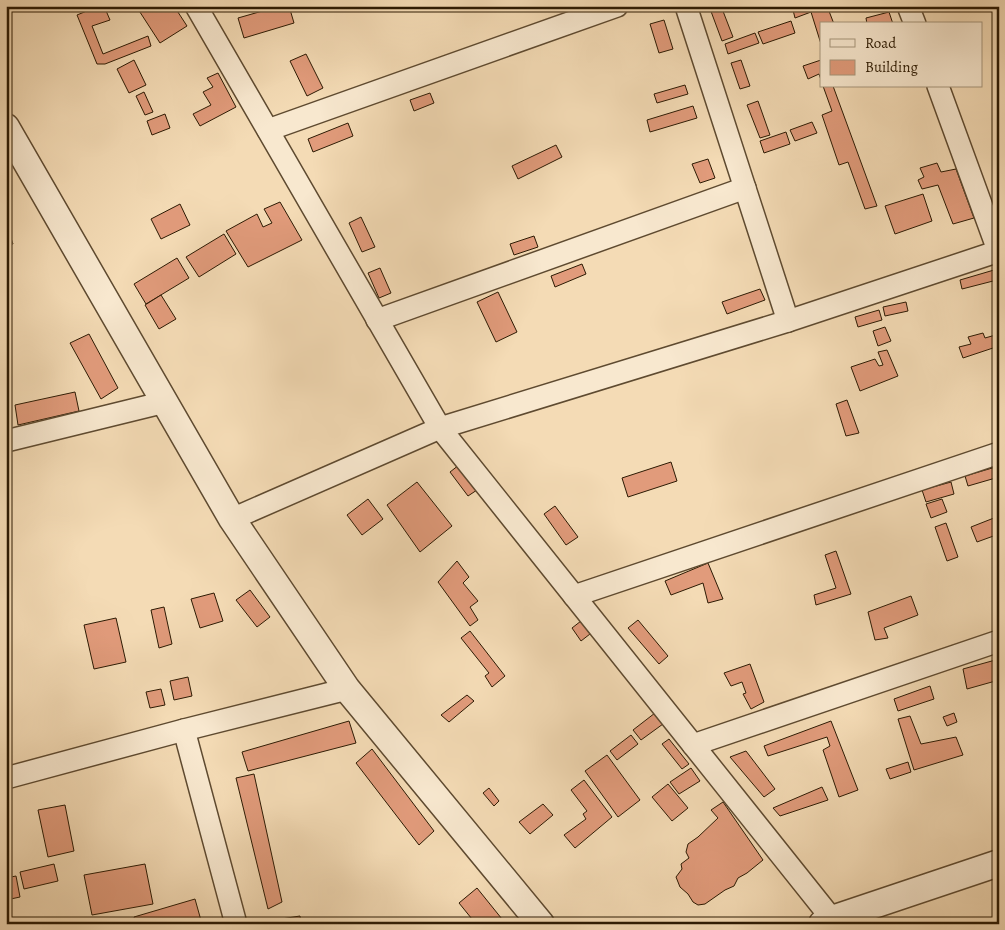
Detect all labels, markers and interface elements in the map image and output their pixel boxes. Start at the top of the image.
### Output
legend [820,22,982,88]
text: Road [865,33,897,53]
text: Building [865,57,918,77]

